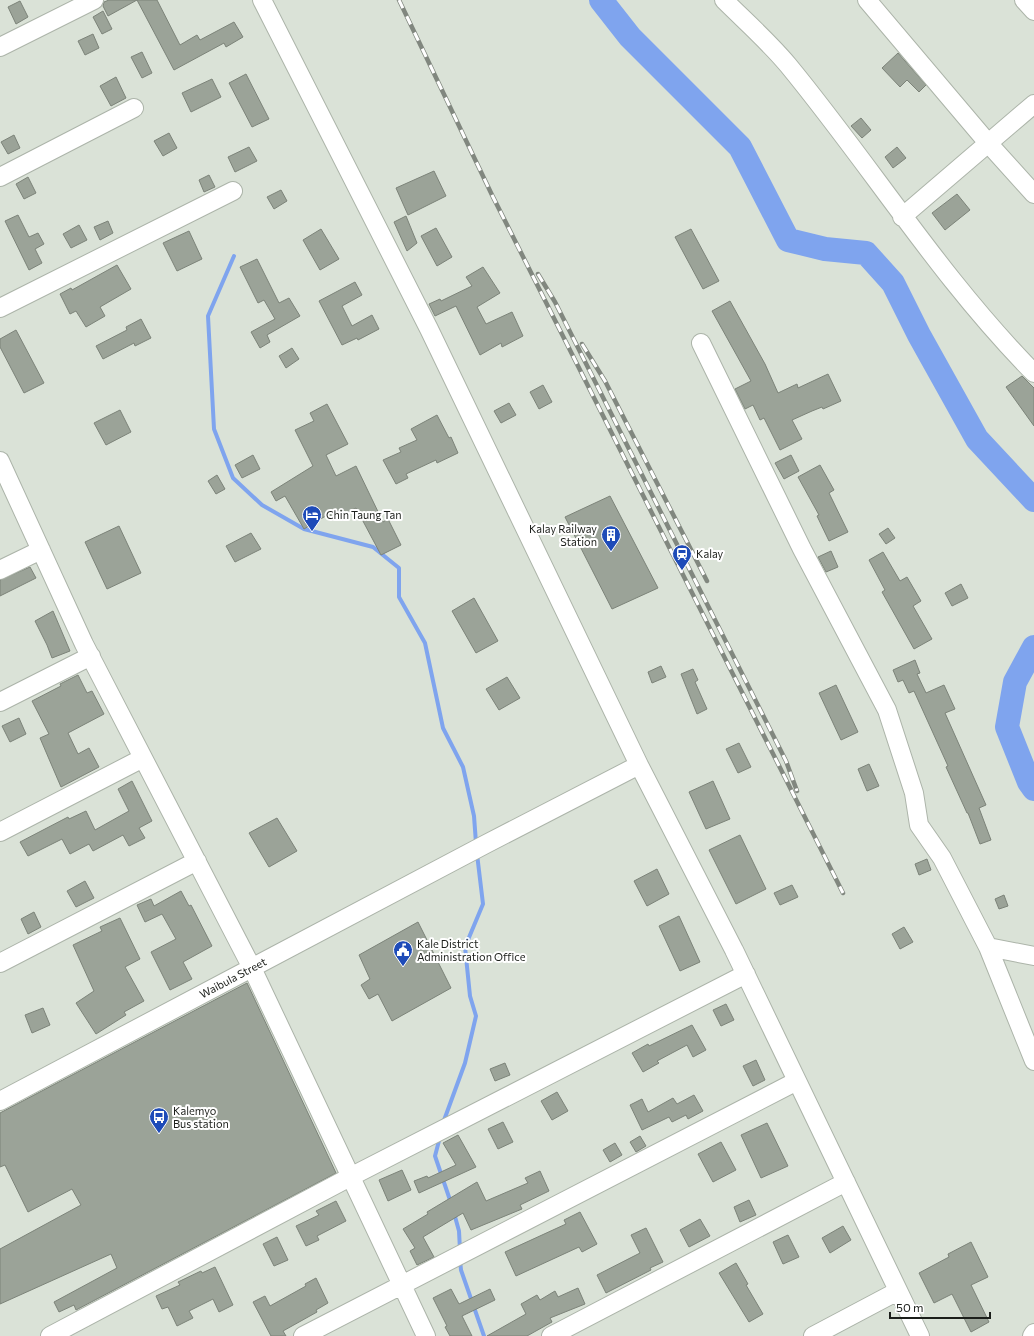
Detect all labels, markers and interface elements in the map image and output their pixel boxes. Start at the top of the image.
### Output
hotel icon: Chin Taung Tan [301,504,323,532]
place label: Chin Taung Tan [326,508,402,521]
place label: Kalay Railway Station [529,522,597,548]
building icon: Kalay Railway Station [600,524,622,552]
station icon: Kalay [671,543,693,571]
place label: Kalay [696,547,724,560]
place label: Kale District Administration Office [417,937,526,963]
public building icon: Kale District Administration Office [392,939,414,967]
street label: Waibula Street [197,954,269,1001]
place label: Kalemyo Bus station [173,1104,229,1130]
bus stop icon: Kalemyo Bus station [148,1106,170,1134]
scale bar [890,1294,990,1320]
text: 50 m [896,1300,924,1314]

